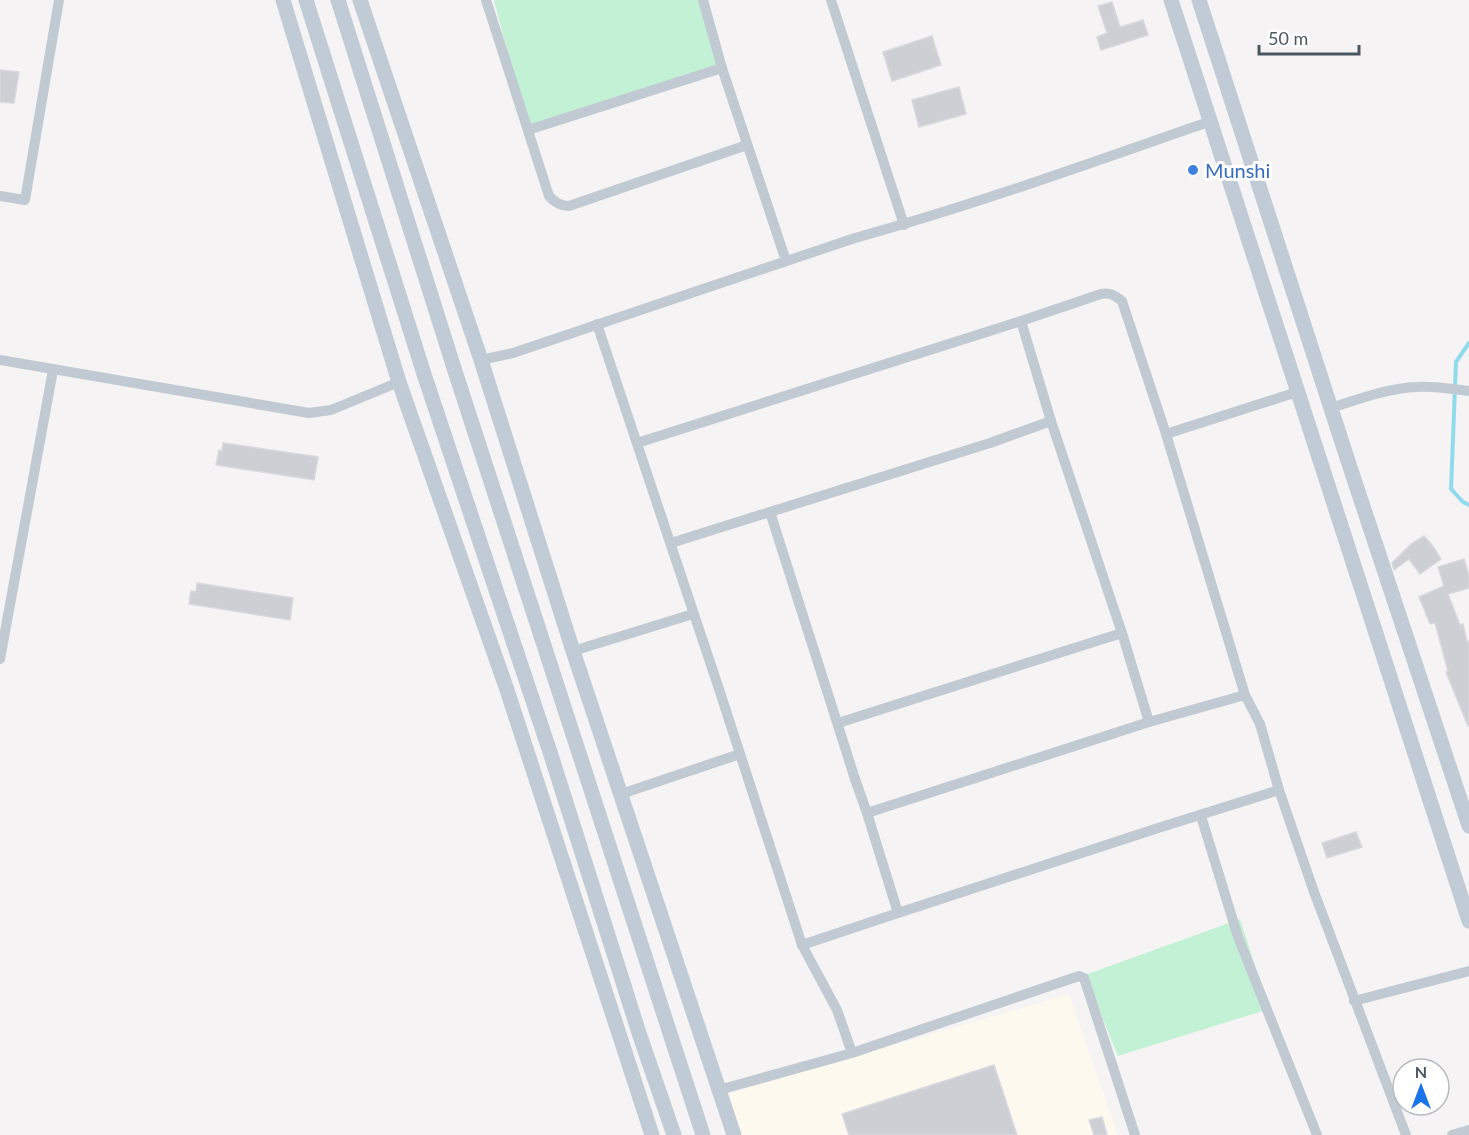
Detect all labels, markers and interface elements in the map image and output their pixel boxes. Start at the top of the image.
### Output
scale bar [1259,18,1360,56]
text: 50 m [1268,27,1308,49]
place label: Munshi [1205,158,1270,182]
marker: Munshi [1186,163,1200,177]
north arrow [1391,1057,1451,1117]
text: N [1415,1062,1427,1081]

